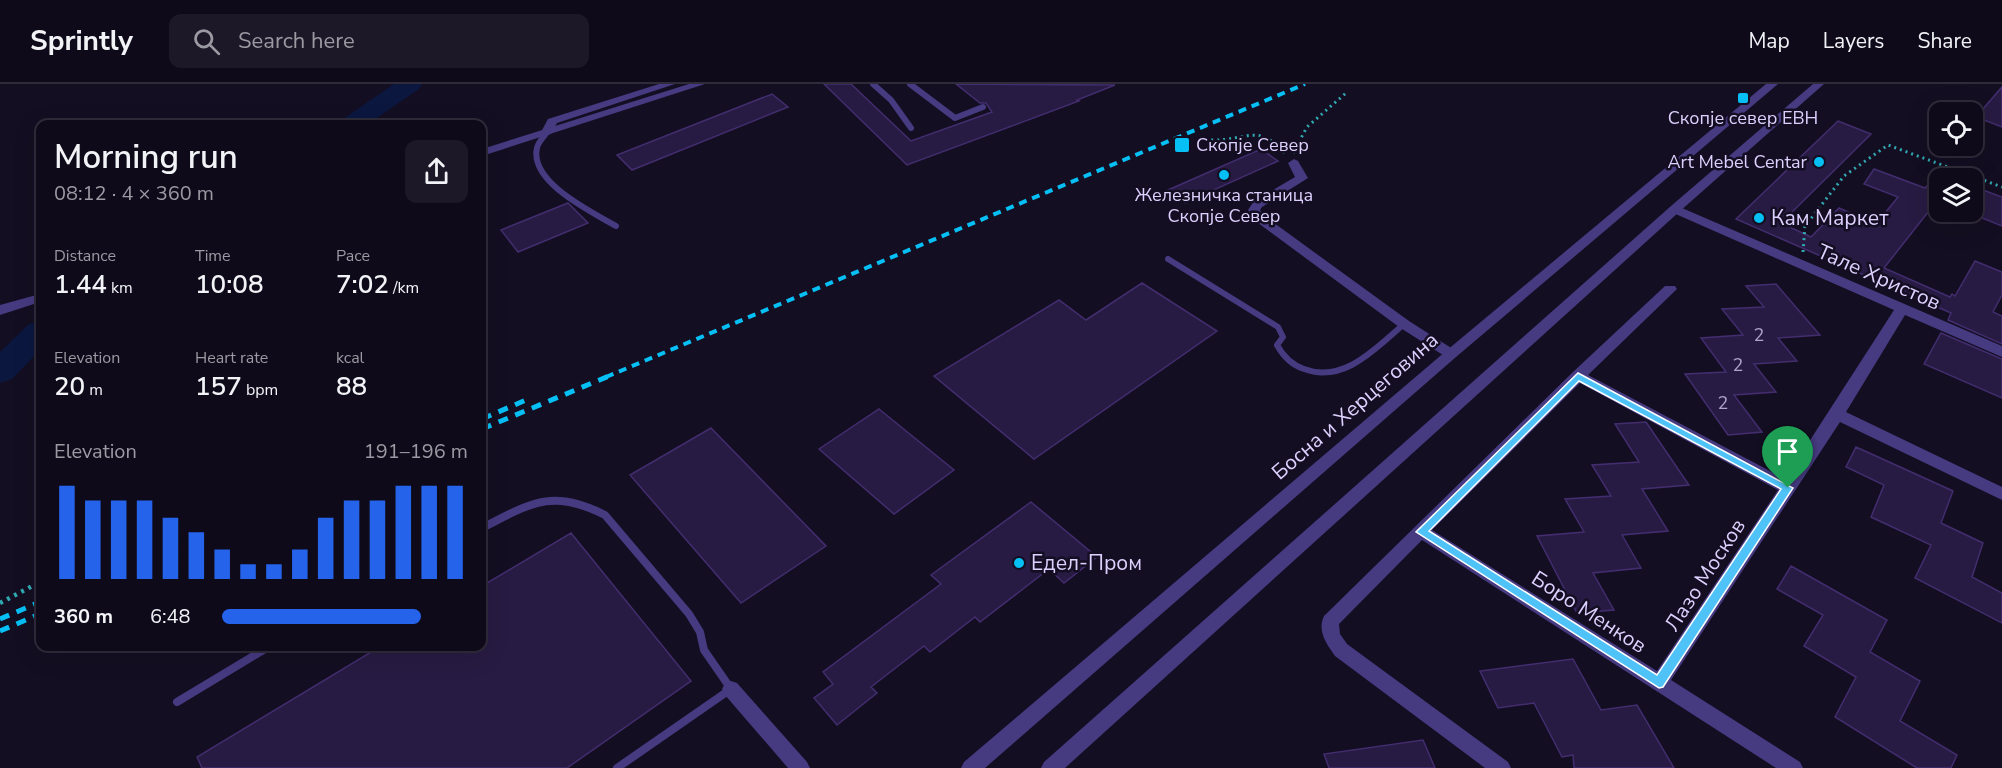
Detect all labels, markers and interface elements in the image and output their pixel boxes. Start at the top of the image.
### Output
search box [169,14,589,68]
text: Sprintly [30,22,133,60]
icon: search [190,25,223,58]
text: Search here [238,26,355,56]
text: Map [1748,27,1790,55]
text: Layers [1823,27,1884,55]
text: Share [1917,27,1972,55]
marker: Скопје север ЕВН [1736,91,1750,105]
map controls [1929,102,1983,222]
button: locate [1929,102,1983,156]
place label: Скопје север ЕВН [1668,106,1818,130]
place label: Скопје Север [1196,133,1309,157]
text: Morning run [54,135,238,180]
marker: Скопје Север [1173,136,1191,154]
button: share [405,140,468,203]
place label: Art Mebel Centar [1667,150,1808,174]
marker: Art Mebel Centar [1812,155,1826,169]
marker: Железничка станица Скопје Север [1217,168,1231,182]
button: layers [1929,168,1983,222]
text: 08:12 · 4 × 360 m [54,180,214,207]
place label: Железничка станица Скопје Север [1135,183,1313,228]
place label: Кам Маркет [1771,204,1889,232]
marker: Кам Маркет [1752,211,1766,225]
street label: Тале Христов [1813,237,1945,317]
text: Distance [54,245,116,267]
text: Time [195,245,231,267]
text: Pace [336,245,370,267]
text: 1.44 [54,267,107,302]
text: 10:08 [195,267,264,302]
text: 7:02 [336,267,389,302]
text: km [107,277,133,299]
text: /km [389,277,419,299]
house number: 2 [1754,323,1764,347]
street label: Босна и Херцеговина [1266,326,1444,486]
text: Elevation [54,347,120,369]
text: Heart rate [195,347,268,369]
text: kcal [336,347,364,369]
house number: 2 [1733,353,1743,377]
text: 20 [54,369,85,404]
text: 157 [195,369,242,404]
text: 88 [336,369,367,404]
text: m [85,379,103,401]
text: bpm [242,379,278,401]
house number: 2 [1718,391,1728,415]
pin [1762,426,1813,488]
icon: arrive [1771,435,1804,468]
text: Elevation [54,438,137,465]
text: 191–196 m [364,438,468,465]
street label: Лазо Москов [1658,513,1752,637]
place label: Едел-Пром [1031,549,1142,577]
marker: Едел-Пром [1012,556,1026,570]
street label: Боро Менков [1526,564,1652,660]
text: 360 m [54,603,113,630]
text: 6:48 [150,603,191,630]

